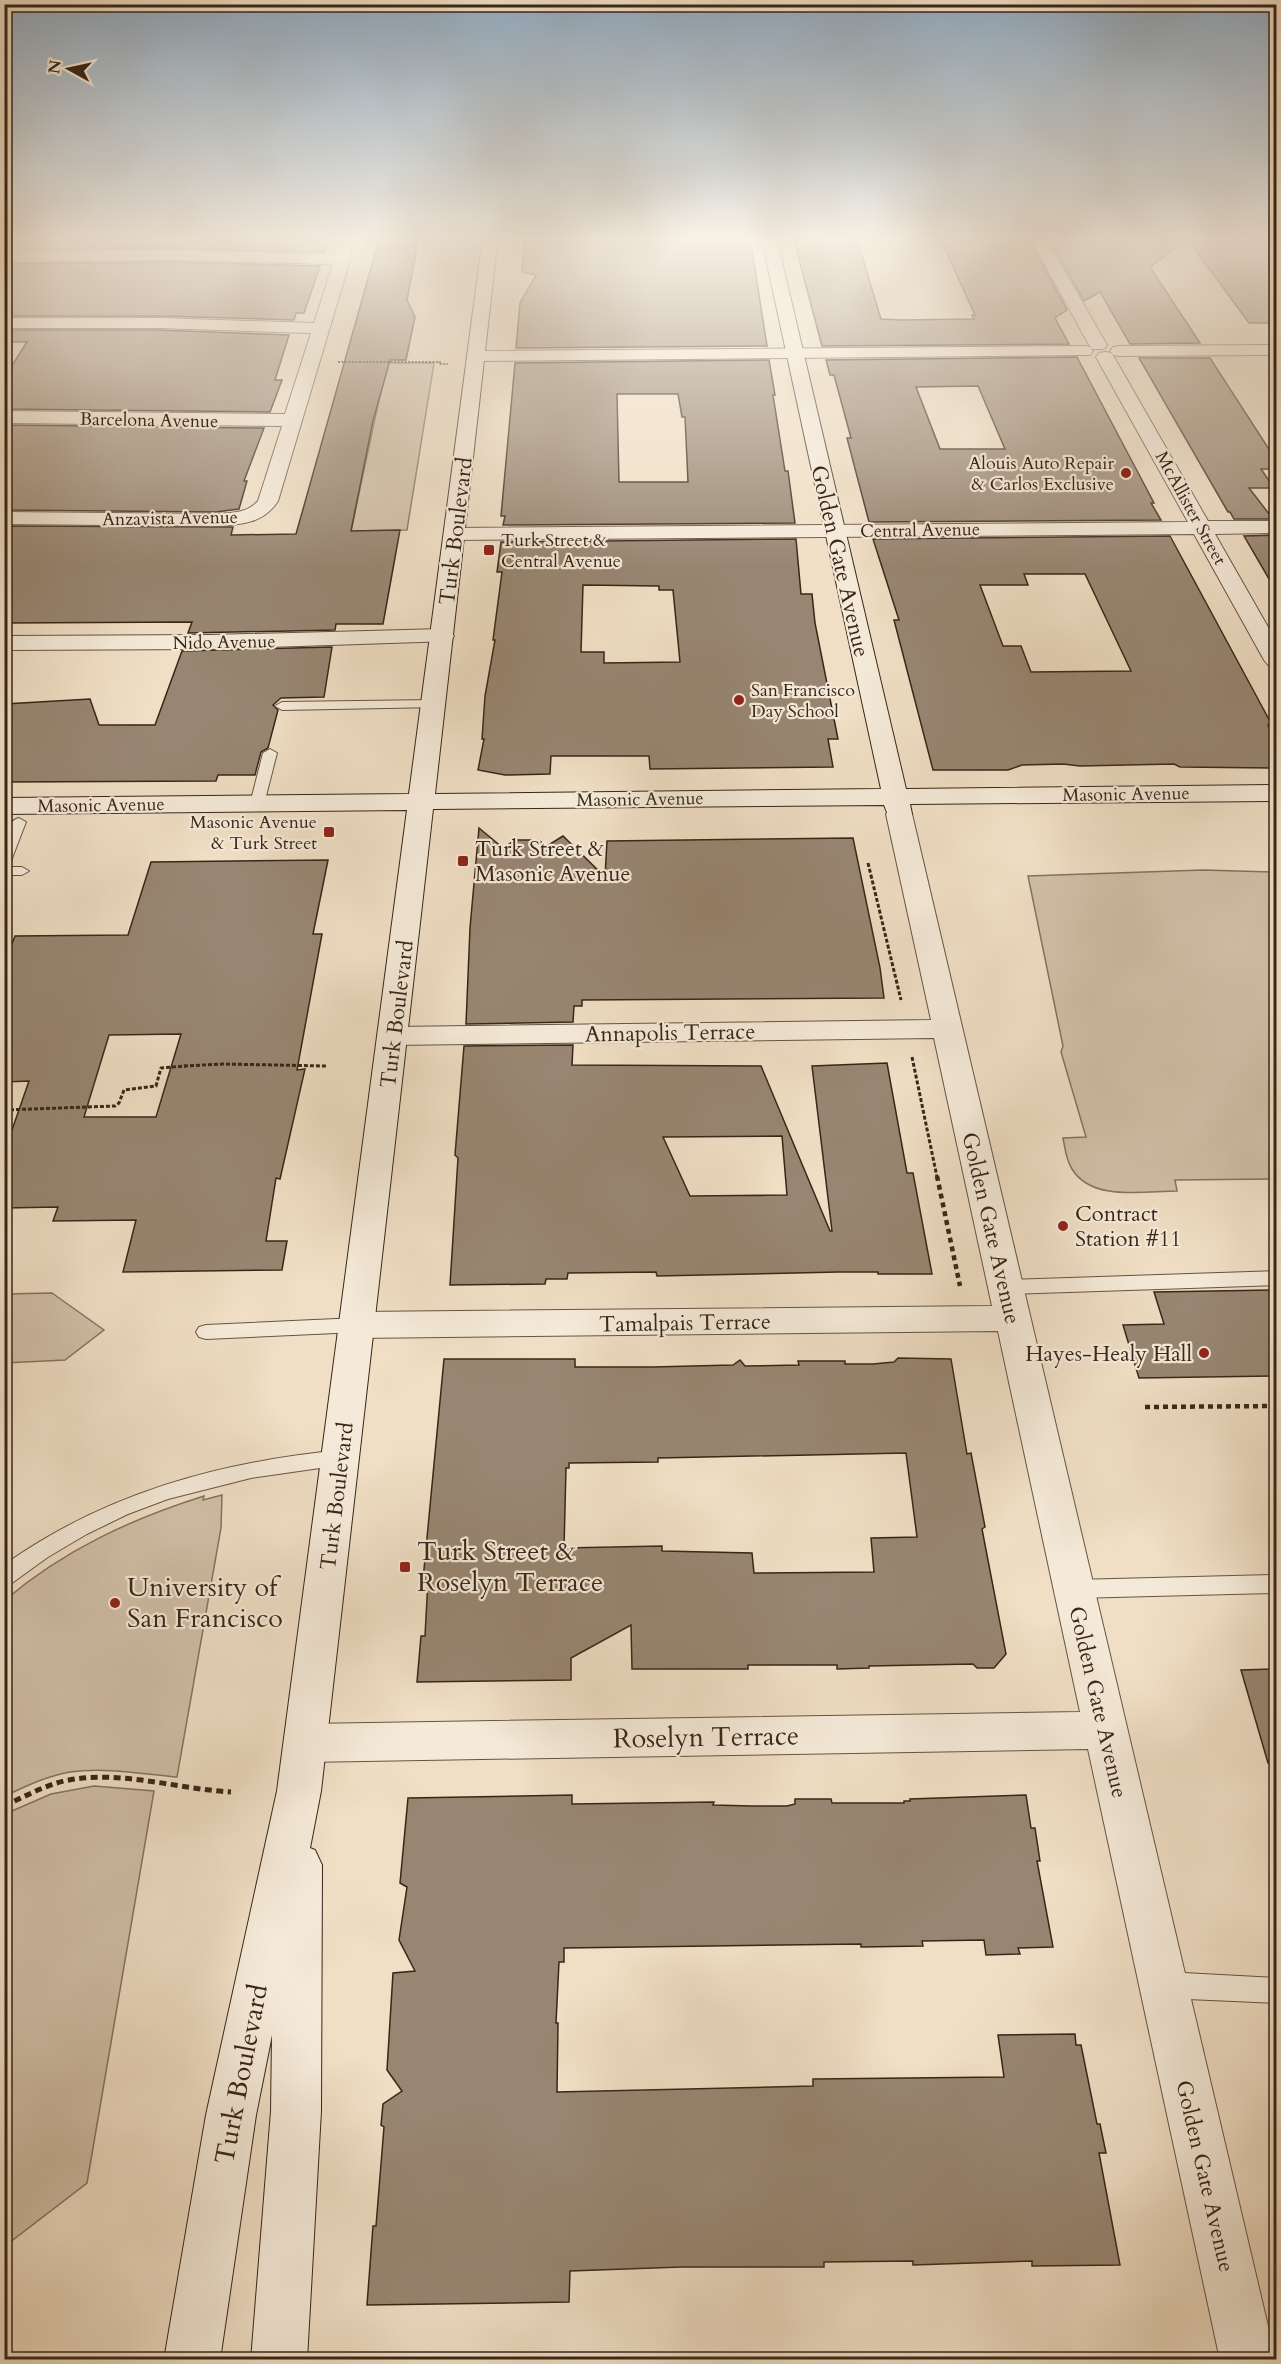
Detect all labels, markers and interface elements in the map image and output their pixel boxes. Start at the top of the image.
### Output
north arrow [39,39,99,99]
text: N [43,59,67,75]
street label: Barcelona Avenue [80,407,218,434]
street label: McAllister Street [1149,447,1232,570]
place label: Alouis Auto Repair & Carlos Exclusive [969,451,1114,497]
street label: Turk Boulevard [432,455,480,607]
street label: Golden Gate Avenue [803,462,877,660]
marker: Alouis Auto Repair & Carlos Exclusive [1119,466,1133,480]
street label: Anzavista Avenue [102,505,238,532]
street label: Central Avenue [860,517,980,544]
place label: Turk Street & Central Avenue [501,528,621,574]
marker: Turk Street & Central Avenue [482,543,496,557]
street label: Nido Avenue [172,629,276,656]
place label: San Francisco Day School [751,678,855,724]
marker: San Francisco Day School [732,693,746,707]
street label: Masonic Avenue [1062,781,1190,808]
street label: Masonic Avenue [576,786,704,813]
street label: Masonic Avenue [37,792,165,819]
place label: Masonic Avenue & Turk Street [190,810,317,856]
marker: Masonic Avenue & Turk Street [322,825,336,839]
place label: Turk Street & Masonic Avenue [475,834,630,889]
marker: Turk Street & Masonic Avenue [456,854,470,868]
street label: Turk Boulevard [373,938,421,1090]
street label: Annapolis Terrace [585,1017,756,1049]
street label: Golden Gate Avenue [954,1129,1028,1327]
place label: Contract Station #11 [1075,1199,1181,1254]
marker: Contract Station #11 [1056,1219,1070,1233]
street label: Tamalpais Terrace [599,1307,771,1339]
place label: Hayes-Healy Hall [1025,1339,1192,1369]
marker: Hayes-Healy Hall [1197,1346,1211,1360]
street label: Turk Boulevard [313,1420,361,1572]
place label: Turk Street & Roselyn Terrace [417,1533,603,1601]
marker: Turk Street & Roselyn Terrace [398,1560,412,1574]
place label: University of San Francisco [127,1569,283,1637]
marker: University of San Francisco [108,1596,122,1610]
street label: Golden Gate Avenue [1061,1603,1135,1801]
street label: Roselyn Terrace [613,1717,799,1758]
street label: Turk Boulevard [206,1980,277,2167]
street label: Golden Gate Avenue [1168,2077,1242,2275]

